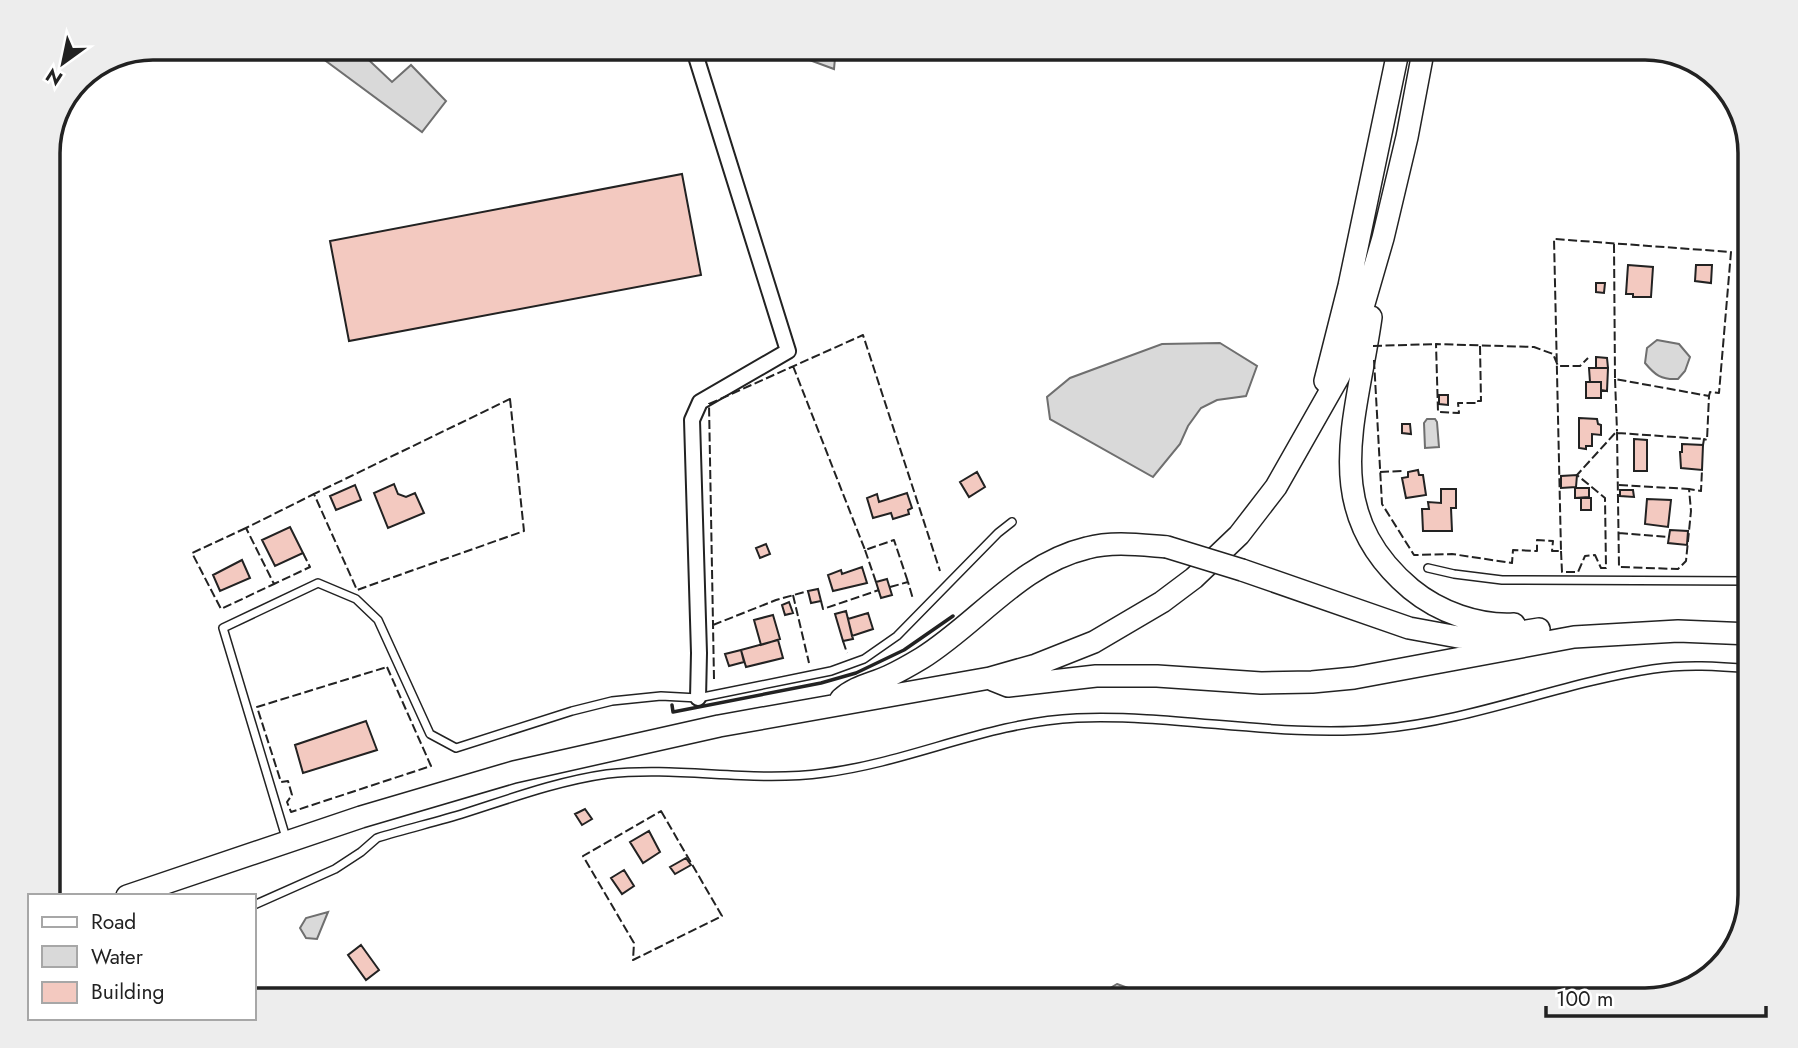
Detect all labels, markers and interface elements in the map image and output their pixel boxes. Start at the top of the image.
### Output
north arrow [28,28,98,98]
text: N [40,61,68,92]
legend [28,894,256,1020]
text: Road [91,907,136,937]
text: Water [91,942,144,972]
scale bar [1546,974,1766,1018]
text: Building [91,977,164,1007]
text: 100 m [1556,984,1613,1014]

